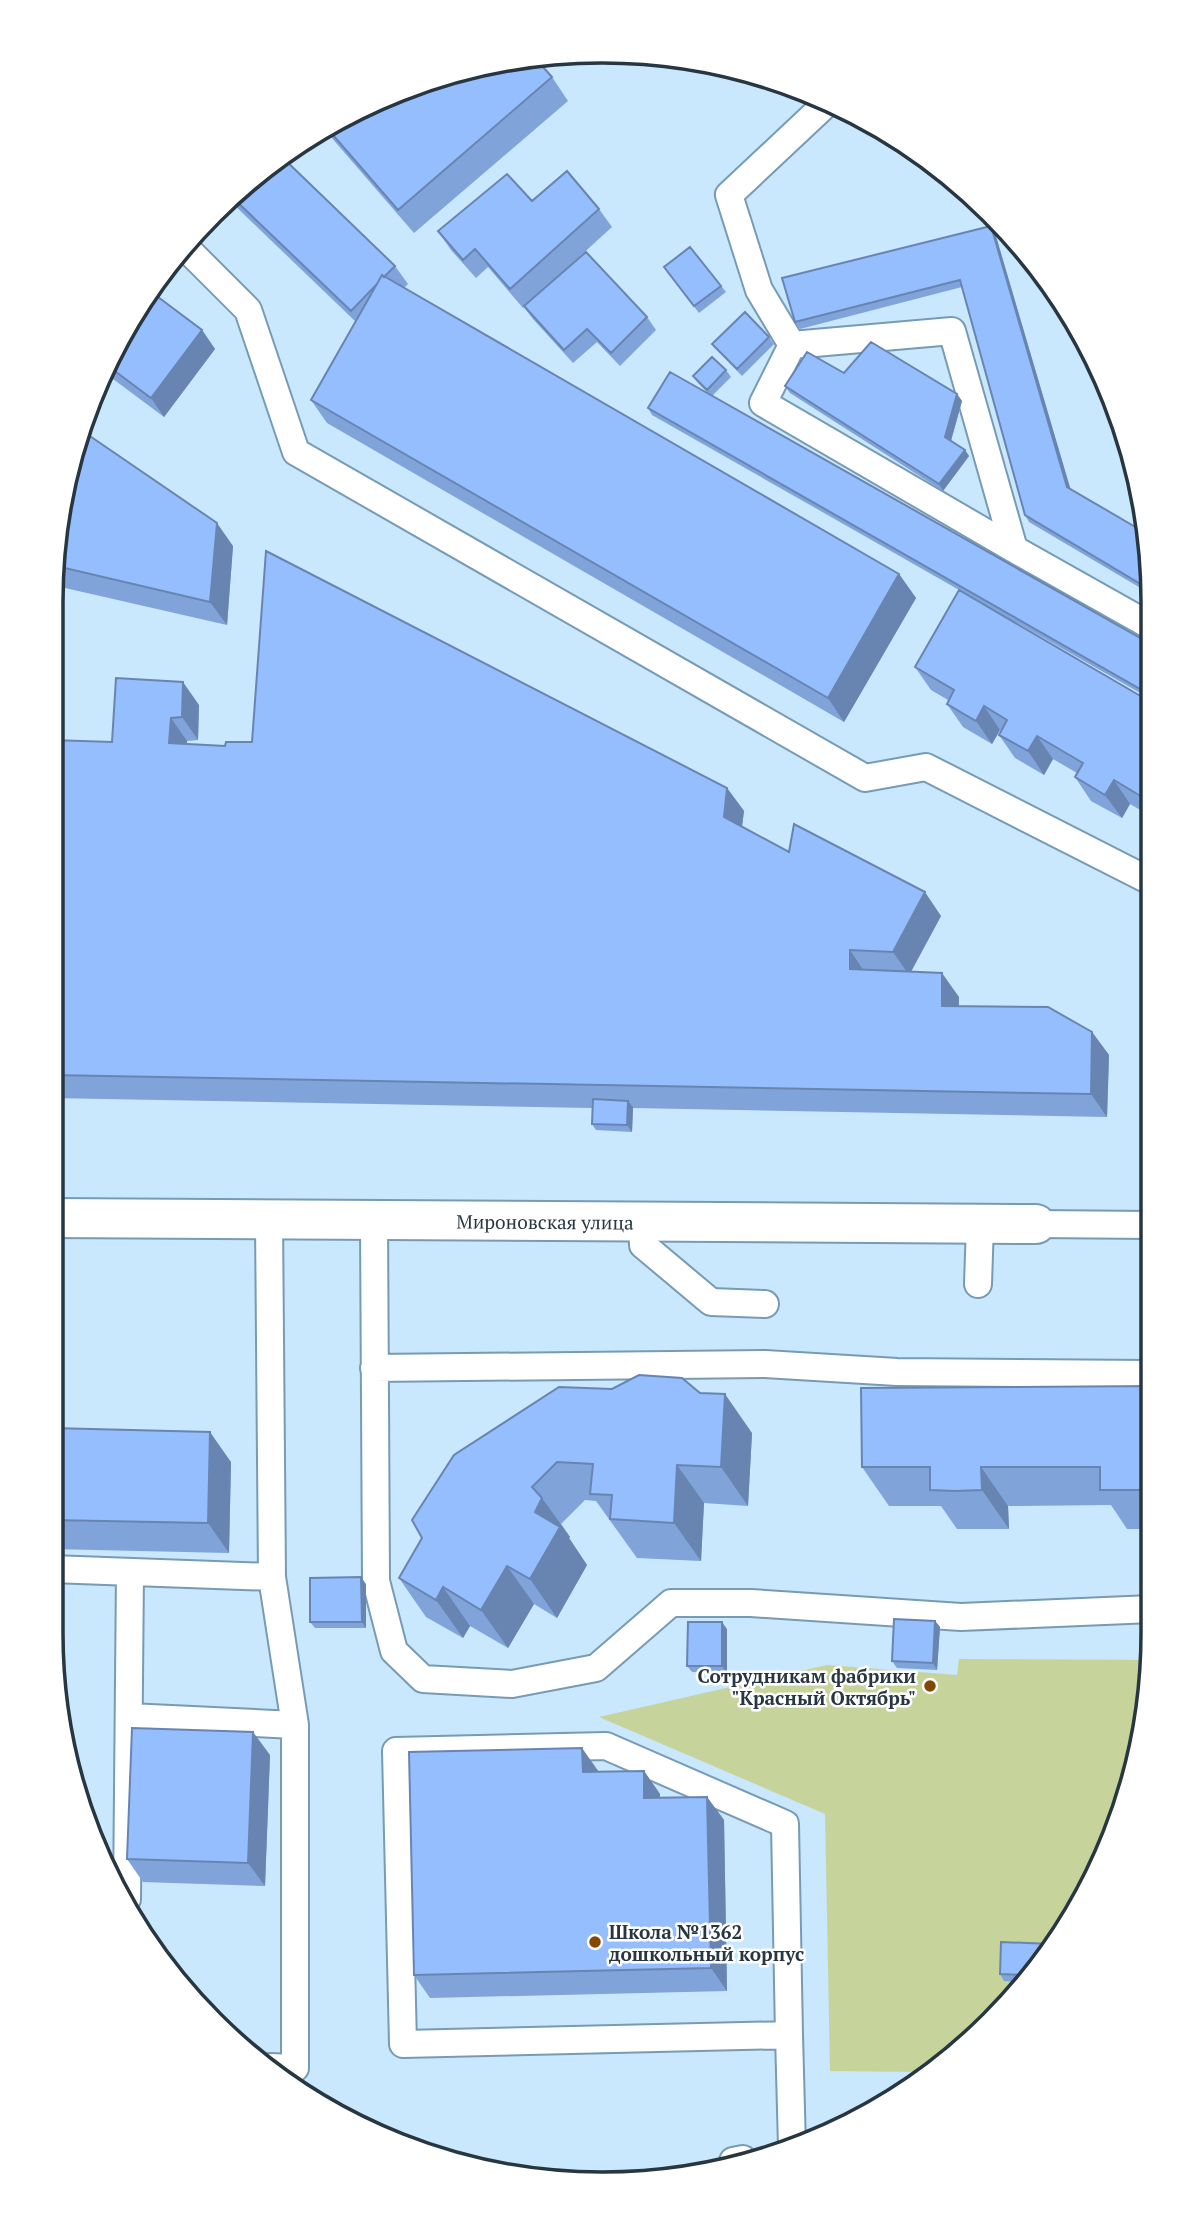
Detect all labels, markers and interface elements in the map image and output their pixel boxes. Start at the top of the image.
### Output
street label: Мироновская улица [456,1208,634,1234]
place label: Сотрудникам фабрики "Красный Октябрь" [698,1663,916,1710]
marker: Сотрудникам фабрики "Красный Октябрь" [922,1678,938,1694]
place label: Школа №1362 дошкольный корпус [609,1919,804,1966]
marker: Школа №1362 дошкольный корпус [587,1934,603,1950]

